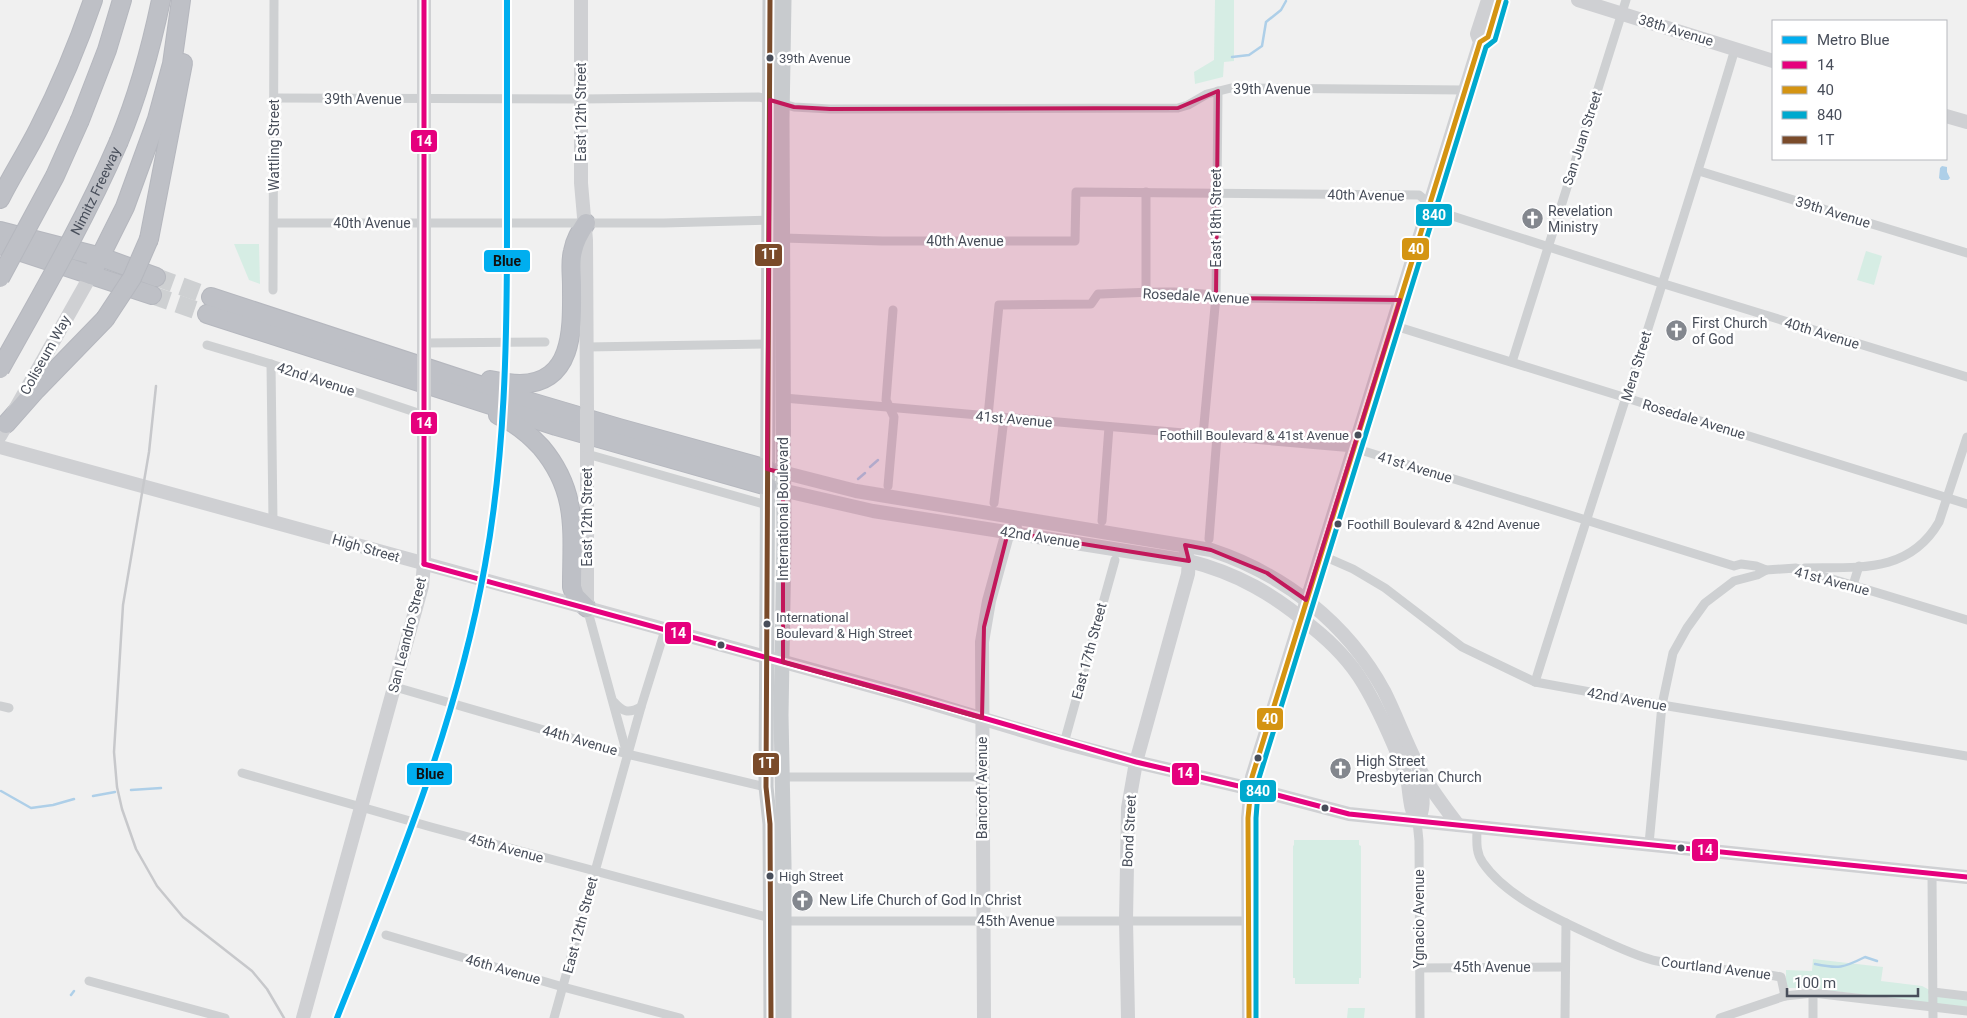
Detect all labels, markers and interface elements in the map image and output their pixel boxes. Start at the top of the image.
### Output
street label: 38th Avenue [1637,11,1715,49]
legend [1772,20,1947,160]
text: Metro Blue [1817,31,1889,49]
place label: 39th Avenue [779,51,851,66]
marker: 39th Avenue [765,53,775,63]
text: 14 [1817,56,1834,74]
street label: East 12th Street [573,62,589,162]
street label: 39th Avenue [1233,81,1311,97]
text: 40 [1817,81,1834,99]
street label: San Juan Street [1559,88,1605,187]
street label: 39th Avenue [324,91,402,107]
street label: Wattling Street [266,99,282,191]
text: 840 [1817,106,1842,124]
line badge: 14 [410,129,438,153]
text: 1T [1817,131,1834,149]
text: 14 [416,133,432,149]
street label: Nimitz Freeway [67,144,124,238]
street label: East 18th Street [1208,168,1224,268]
street label: 40th Avenue [1327,186,1405,204]
street label: 39th Avenue [1794,193,1872,231]
line badge: 840 [1415,203,1453,227]
place label: Revelation Ministry [1548,203,1613,235]
text: 840 [1422,207,1446,223]
church icon: Revelation Ministry [1520,207,1544,231]
street label: 40th Avenue [333,215,411,231]
street label: 40th Avenue [926,233,1004,249]
line badge: 40 [1401,237,1430,261]
text: 40 [1408,241,1424,257]
line badge: 1T [754,243,783,267]
text: 1T [761,246,778,262]
line badge: Blue [483,249,531,273]
text: Blue [493,253,521,269]
street label: Rosedale Avenue [1142,285,1250,307]
street label: Coliseum Way [17,312,74,398]
street label: 40th Avenue [1783,314,1861,352]
place label: First Church of God [1692,315,1767,347]
church icon: First Church of God [1664,319,1688,343]
street label: Mera Street [1618,329,1654,403]
street label: 42nd Avenue [275,359,357,399]
street label: Rosedale Avenue [1641,396,1747,442]
street label: 41st Avenue [975,408,1053,430]
line badge: 14 [410,411,438,435]
text: 14 [416,415,432,431]
place label: Foothill Boulevard & 41st Avenue [1160,428,1349,443]
marker: Foothill Boulevard & 41st Avenue [1353,430,1363,440]
street label: International Boulevard [775,437,791,581]
street label: 41st Avenue [1376,448,1454,486]
street label: East 12th Street [579,467,595,567]
place label: Foothill Boulevard & 42nd Avenue [1347,517,1540,532]
marker: Foothill Boulevard & 42nd Avenue [1333,519,1343,529]
street label: 42nd Avenue [999,523,1081,551]
street label: High Street [330,531,402,565]
street label: 41st Avenue [1793,563,1871,599]
street label: San Leandro Street [385,575,429,694]
street label: East 17th Street [1068,601,1110,701]
place label: International Boulevard & High Street [776,610,913,641]
marker: International Boulevard & High Street [762,619,772,629]
line badge: 14 [664,621,692,645]
text: 14 [670,625,686,641]
unlabelled marker [716,640,726,650]
street label: 42nd Avenue [1586,684,1668,714]
line badge: 40 [1256,707,1284,731]
text: 40 [1262,711,1278,727]
street label: 44th Avenue [541,722,619,758]
street label: Bancroft Avenue [974,737,990,839]
line badge: 1T [752,752,780,776]
unlabelled marker [1253,753,1263,763]
place label: High Street Presbyterian Church [1356,753,1482,785]
text: 1T [758,755,775,771]
church icon: High Street Presbyterian Church [1328,757,1352,781]
line badge: Blue [406,762,453,786]
line badge: 14 [1171,762,1200,786]
text: 14 [1177,765,1193,781]
text: Blue [416,766,444,782]
line badge: 840 [1239,779,1277,803]
text: 840 [1246,783,1270,799]
street label: Bond Street [1119,794,1139,868]
unlabelled marker [1320,803,1330,813]
street label: 45th Avenue [467,830,545,866]
line badge: 14 [1691,838,1719,862]
text: 14 [1697,842,1713,858]
unlabelled marker [1676,843,1686,853]
place label: High Street [779,869,843,884]
street label: Ygnacio Avenue [1411,869,1427,969]
marker: High Street [765,871,775,881]
street label: East 12th Street [559,875,601,975]
church icon: New Life Church of God In Christ [791,888,815,912]
place label: New Life Church of God In Christ [819,892,1022,908]
street label: 45th Avenue [977,913,1055,929]
street label: 46th Avenue [464,951,542,987]
street label: Courtland Avenue [1660,953,1772,983]
street label: 45th Avenue [1453,959,1531,975]
scale bar [1787,966,1918,998]
text: 100 m [1794,974,1836,992]

